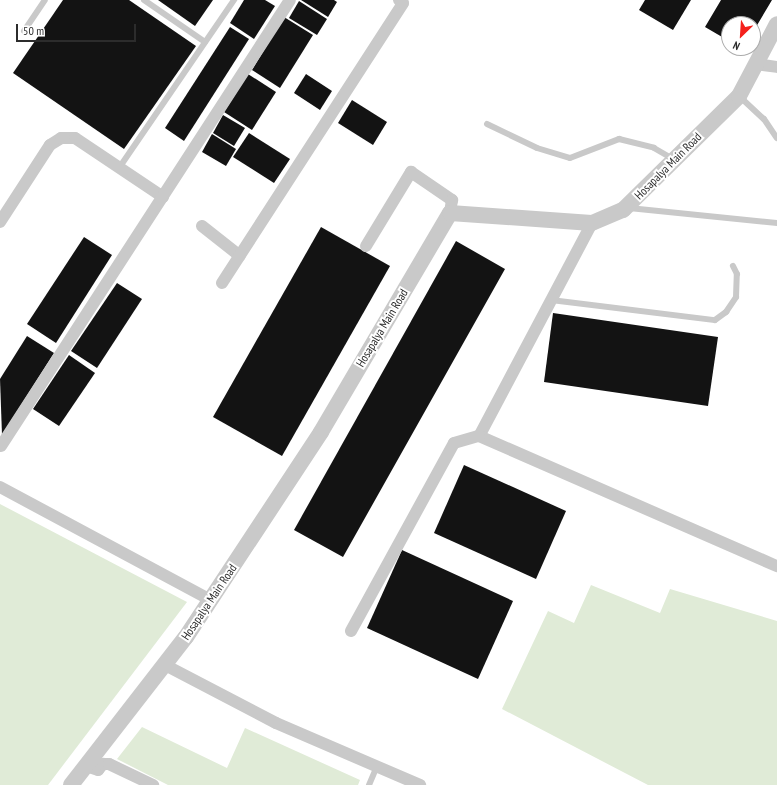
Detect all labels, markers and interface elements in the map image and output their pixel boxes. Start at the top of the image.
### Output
scale bar [18,16,138,42]
north arrow [721,16,761,56]
text: 50 m [23,23,44,38]
text: N [731,38,742,54]
street label: Hosapalya Main Road [632,130,704,202]
street label: Hosapalya Main Road [353,286,411,370]
street label: Hosapalya Main Road [178,561,240,643]

